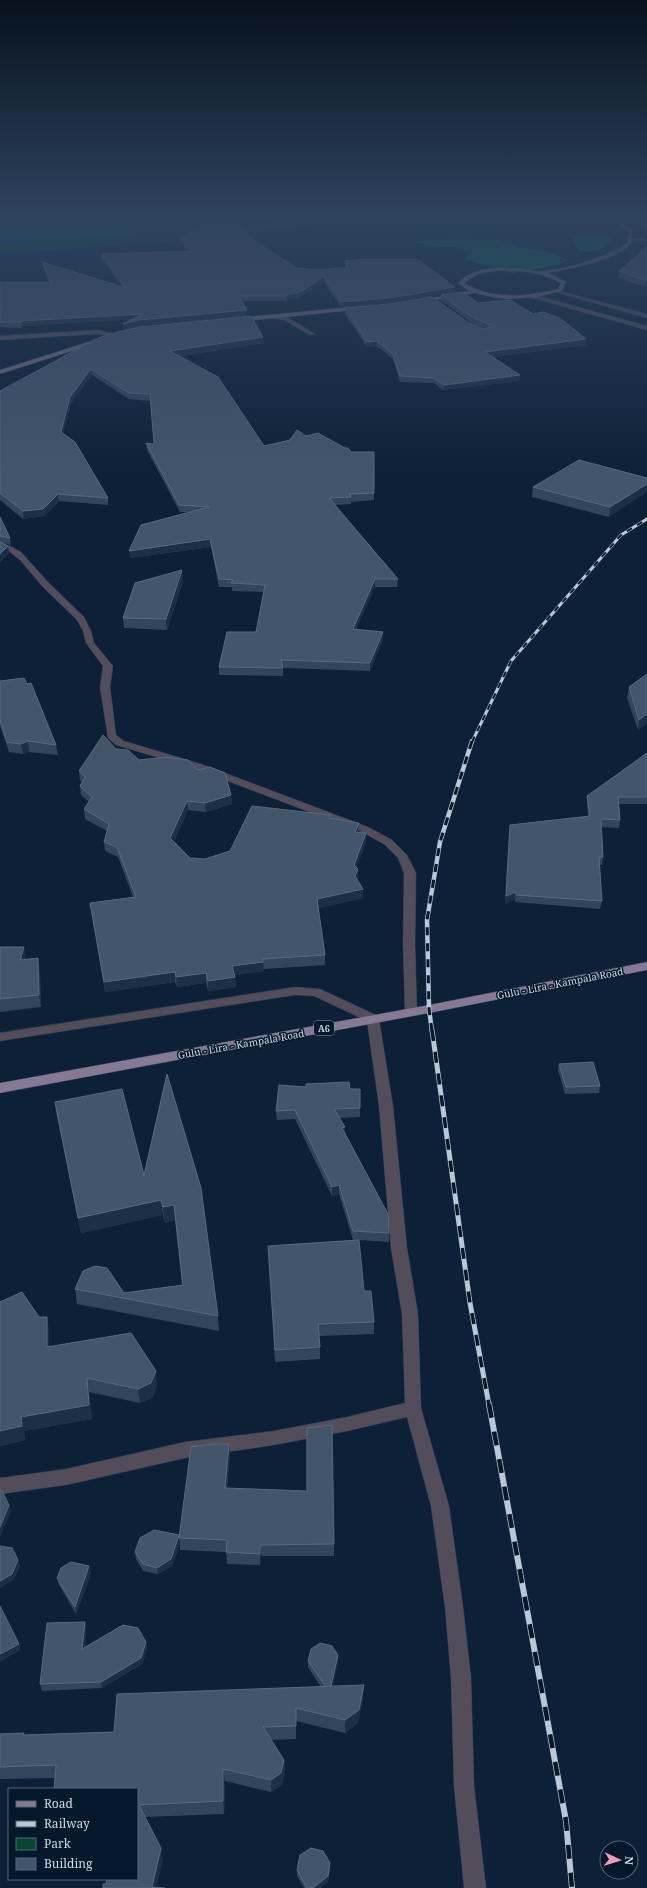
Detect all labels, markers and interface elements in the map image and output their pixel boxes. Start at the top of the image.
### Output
street label: Gulu - Lira - Kampala Road [496,964,624,1002]
road number: A6 [314,1021,334,1035]
street label: Gulu - Lira - Kampala Road [177,1026,305,1062]
legend [8,1788,138,1880]
text: Road [44,1795,74,1812]
text: Railway [44,1815,90,1832]
text: Park [44,1835,72,1852]
north arrow [599,1840,639,1880]
text: Building [44,1855,93,1872]
text: N [622,1856,637,1866]

